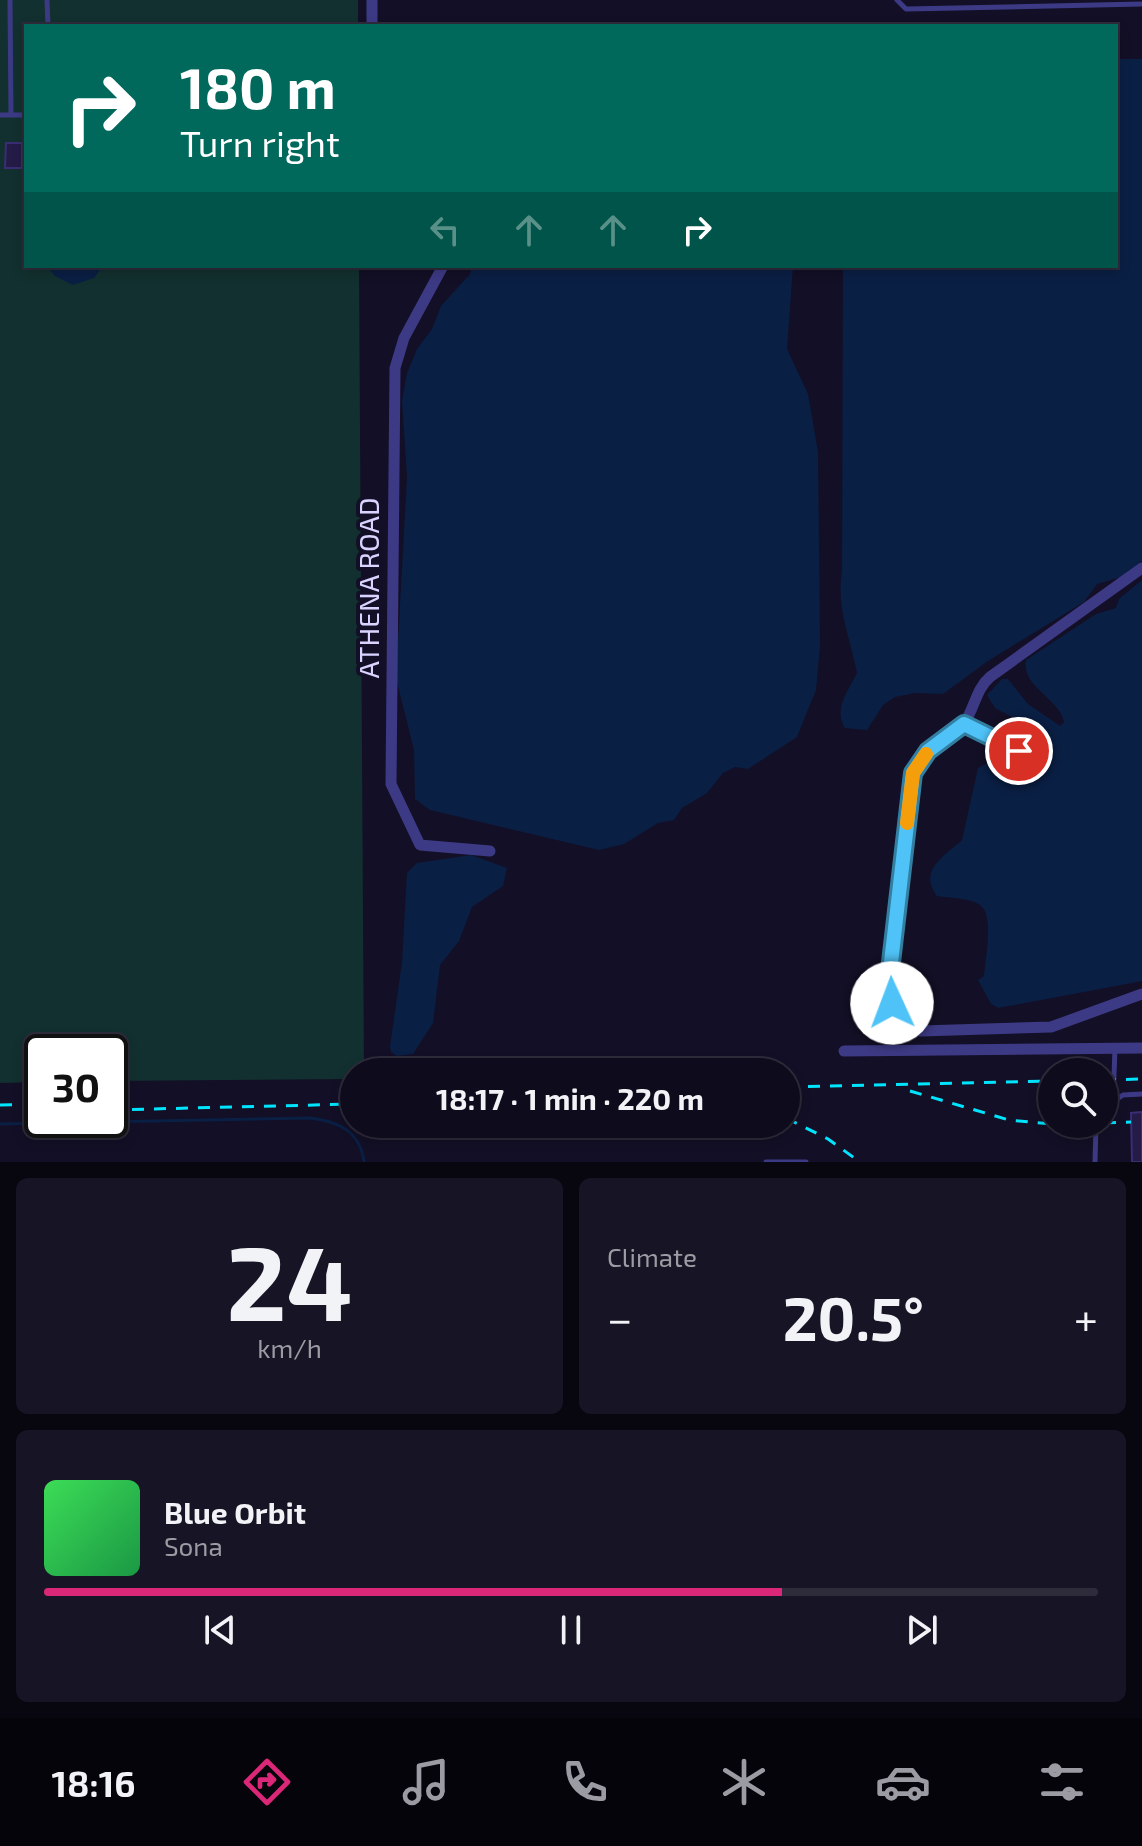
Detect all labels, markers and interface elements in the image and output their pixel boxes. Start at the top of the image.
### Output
text: 180 m [180,53,336,120]
icon: right [48,56,152,160]
text: Turn right [180,121,340,164]
icon: left [423,208,467,252]
icon: ahead [507,208,551,252]
icon: ahead [591,208,635,252]
icon: right [675,208,719,252]
street label: ATHENA ROAD [351,497,385,679]
pin [985,717,1053,785]
icon: arrive [997,729,1041,773]
position arrow [850,961,934,1045]
speed limit sign: 30 [24,1034,128,1138]
map controls [1038,1058,1118,1138]
button: search [1038,1058,1118,1138]
text: 18:17 · 1 min · 220 m [436,1080,704,1116]
text: 24 [226,1217,353,1342]
text: Climate [607,1241,697,1272]
text: 20.5° [783,1281,924,1353]
text: − [607,1291,633,1344]
text: + [1074,1291,1098,1344]
text: km/h [257,1332,322,1363]
text: Blue Orbit [164,1494,306,1530]
text: Sona [164,1530,223,1561]
icon: previous [198,1608,242,1652]
icon: pause [549,1608,593,1652]
icon: next [900,1608,944,1652]
icon: directions [239,1754,295,1810]
icon: music [398,1754,454,1810]
icon: phone [557,1754,613,1810]
icon: climate [716,1754,772,1810]
icon: car [875,1754,931,1810]
icon: filters [1034,1754,1090,1810]
text: 18:16 [52,1761,136,1804]

